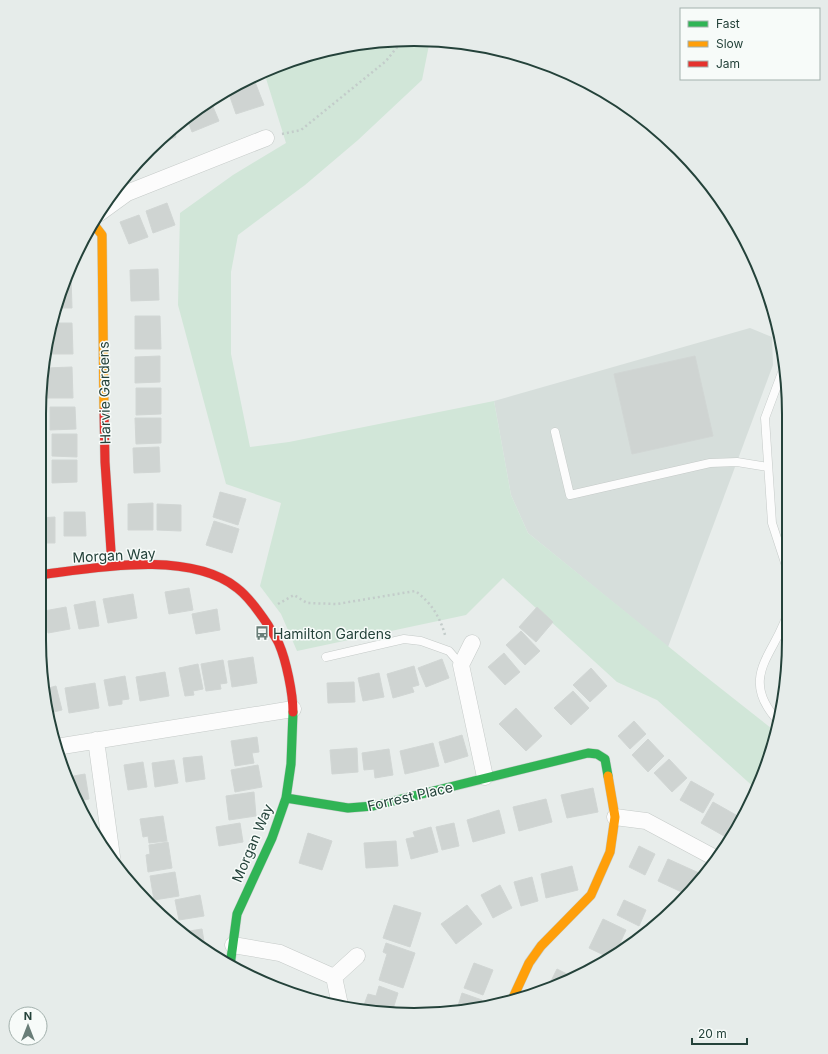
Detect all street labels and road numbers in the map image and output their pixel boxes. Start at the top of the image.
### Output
street label: Harvie Gardens [95,341,113,445]
street label: Morgan Way [72,544,156,566]
street label: Forrest Place [366,778,454,814]
street label: Morgan Way [228,801,276,885]

